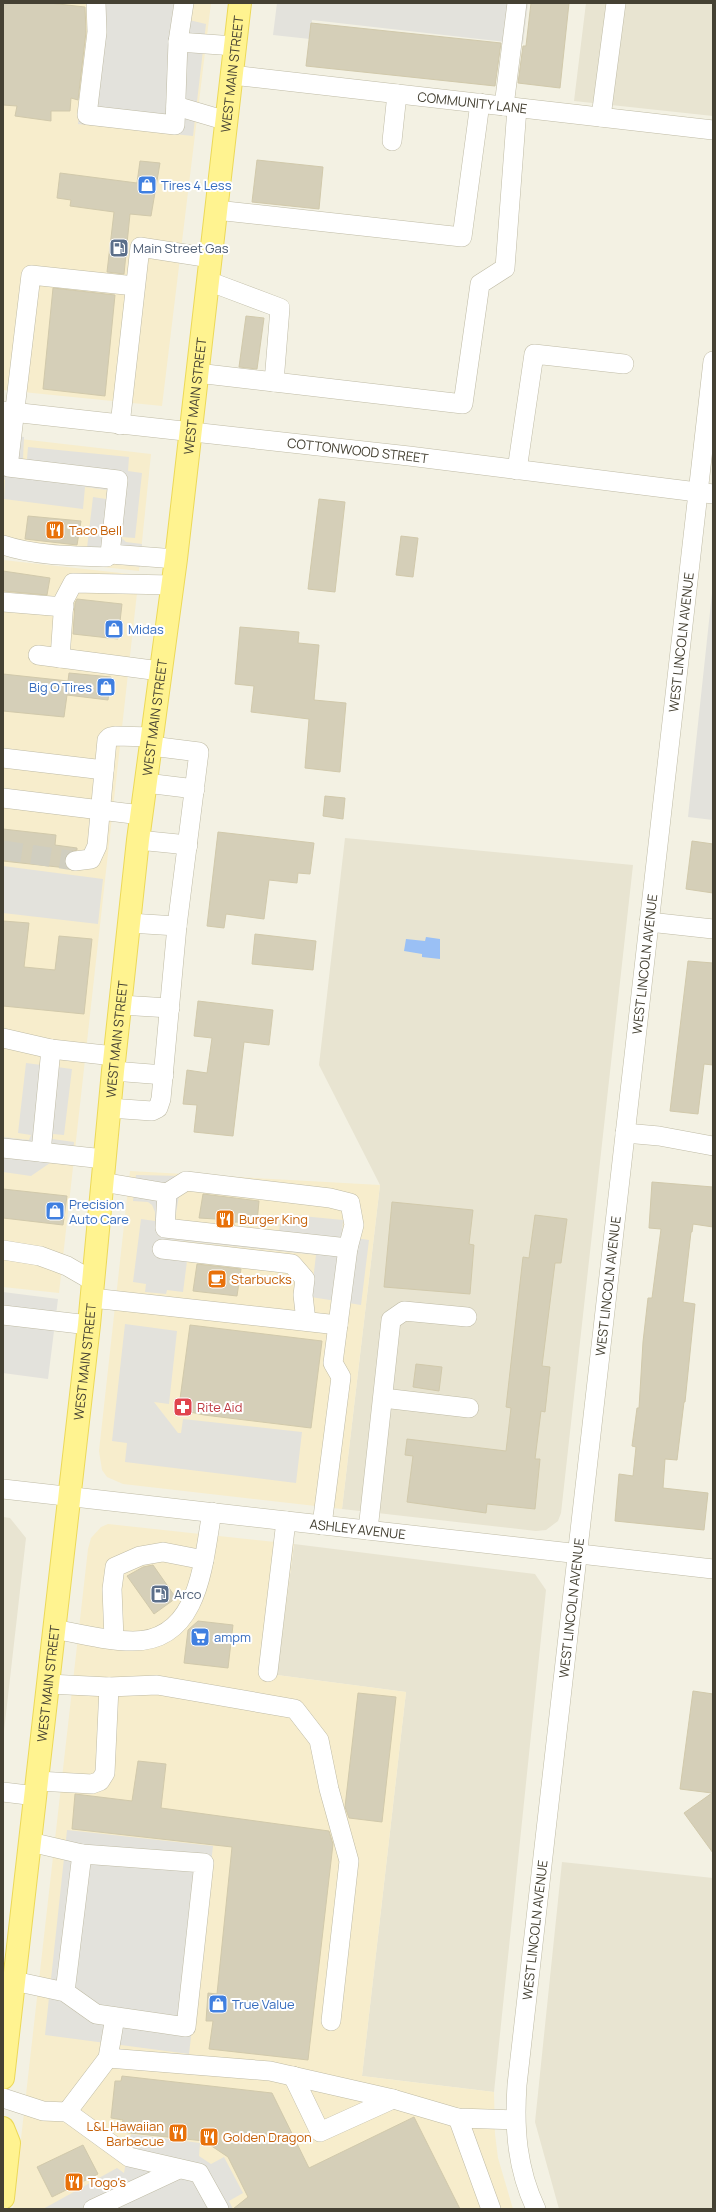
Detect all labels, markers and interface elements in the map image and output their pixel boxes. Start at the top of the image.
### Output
street label: WEST MAIN STREET [216,14,248,134]
street label: COMMUNITY LANE [417,87,528,118]
shop icon: Tires 4 Less [136,174,158,196]
place label: Tires 4 Less [161,176,232,194]
fuel station icon: Main Street Gas [108,237,130,259]
place label: Main Street Gas [133,239,229,257]
street label: WEST MAIN STREET [179,336,210,455]
street label: COTTONWOOD STREET [286,434,430,467]
restaurant icon: Taco Bell [44,519,66,541]
place label: Taco Bell [69,521,122,539]
street label: WEST LINCOLN AVENUE [664,571,698,713]
shop icon: Midas [103,618,125,640]
place label: Midas [128,620,164,638]
street label: WEST MAIN STREET [138,658,171,777]
shop icon: Big O Tires [95,676,117,698]
place label: Big O Tires [29,678,92,696]
street label: WEST LINCOLN AVENUE [628,893,661,1035]
street label: WEST MAIN STREET [102,980,132,1099]
place label: Precision Auto Care [69,1195,129,1228]
shop icon: Precision Auto Care [44,1200,66,1222]
restaurant icon: Burger King [214,1208,236,1230]
place label: Burger King [239,1210,308,1228]
street label: WEST LINCOLN AVENUE [591,1215,625,1357]
cafe icon: Starbucks [206,1268,228,1290]
place label: Starbucks [231,1270,292,1288]
street label: WEST MAIN STREET [69,1302,100,1421]
pharmacy icon: Rite Aid [172,1396,194,1418]
place label: Rite Aid [197,1398,242,1416]
street label: ASHLEY AVENUE [309,1515,407,1543]
street label: WEST LINCOLN AVENUE [554,1537,588,1679]
fuel station icon: Arco [149,1583,171,1605]
place label: Arco [174,1585,202,1603]
street label: WEST MAIN STREET [32,1624,64,1743]
supermarket icon: ampm [189,1626,211,1648]
place label: ampm [214,1628,251,1646]
street label: WEST LINCOLN AVENUE [518,1859,552,2001]
shop icon: True Value [207,1993,229,2015]
place label: True Value [232,1995,295,2013]
place label: L&L Hawaiian Barbecue [87,2117,164,2150]
restaurant icon: L&L Hawaiian Barbecue [167,2122,189,2144]
restaurant icon: Golden Dragon [198,2126,220,2148]
place label: Golden Dragon [223,2128,312,2146]
restaurant icon: Togo's [63,2171,85,2193]
place label: Togo's [88,2173,126,2191]

